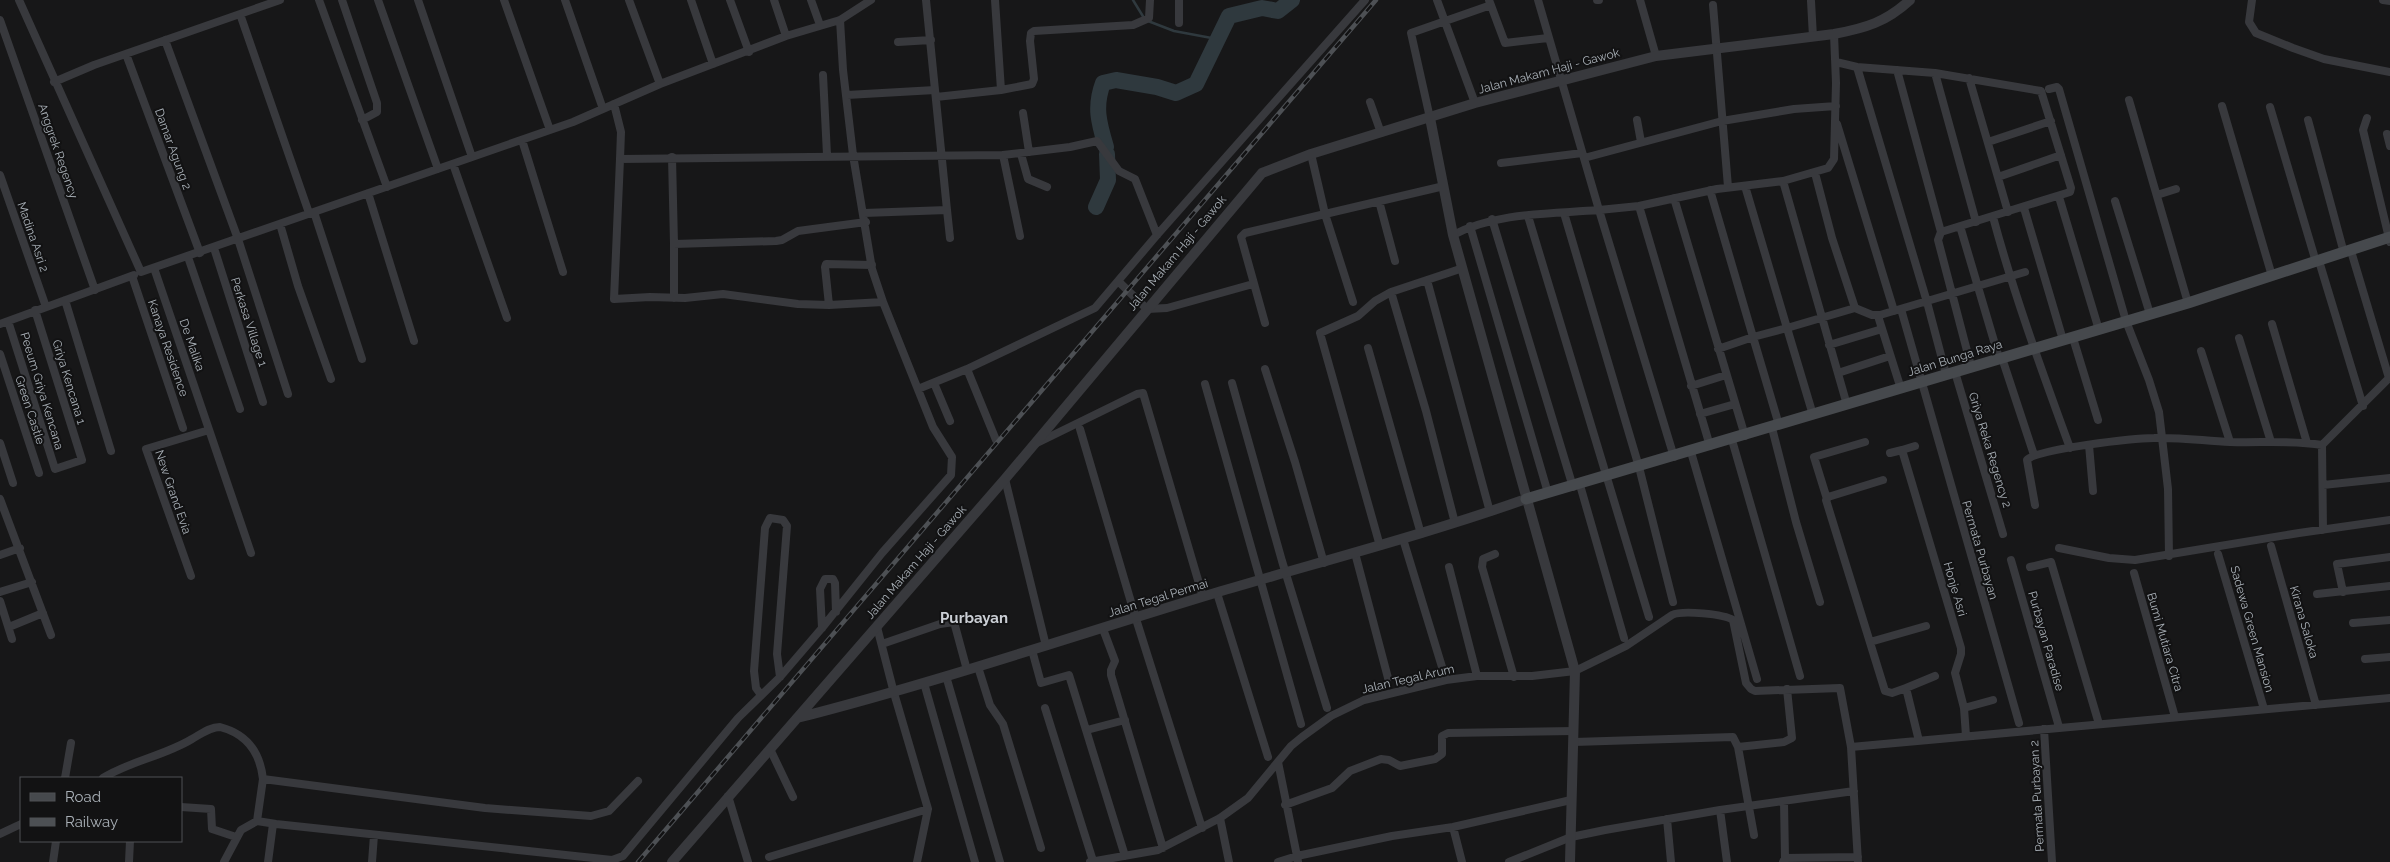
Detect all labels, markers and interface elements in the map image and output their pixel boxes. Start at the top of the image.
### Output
street label: Jalan Makam Haji - Gawok [1477,45,1622,97]
street label: Anggrek Regency [35,102,81,201]
street label: Damar Agung 2 [152,106,194,192]
street label: Jalan Makam Haji - Gawok [1125,192,1230,313]
street label: Madina Asri 2 [14,200,52,274]
street label: Perkasa Village 1 [228,276,270,368]
street label: Kanaya Residence [145,298,191,398]
street label: De Malika [177,317,207,373]
street label: Peeum Griya Kencana [17,331,67,451]
street label: Jalan Bunga Raya [1906,337,2004,379]
street label: Griya Kencana 1 [49,338,89,426]
street label: Green Castle [12,374,48,446]
street label: Griya Reka Regency 2 [1966,391,2014,509]
street label: New Grand Evia [152,448,194,536]
street label: Permata Purbayan [1959,499,2001,601]
street label: Jalan Makam Haji - Gawok [863,502,970,622]
street label: Honje Asri [1941,560,1969,618]
street label: Sadewa Green Mansion [2227,564,2277,694]
street label: Jalan Tegal Permai [1106,576,1210,620]
street label: Kirana Saloka [2287,584,2321,660]
street label: Purbayan Paradise [2025,590,2067,692]
street label: Bumi Mutiara Citra [2144,591,2186,693]
district label: Purbayan [940,609,1008,627]
street label: Jalan Tegal Arum [1360,662,1456,696]
street label: Permata Purbayan 2 [2027,740,2047,852]
legend [20,777,182,842]
text: Road [65,788,101,806]
text: Railway [65,813,118,831]

